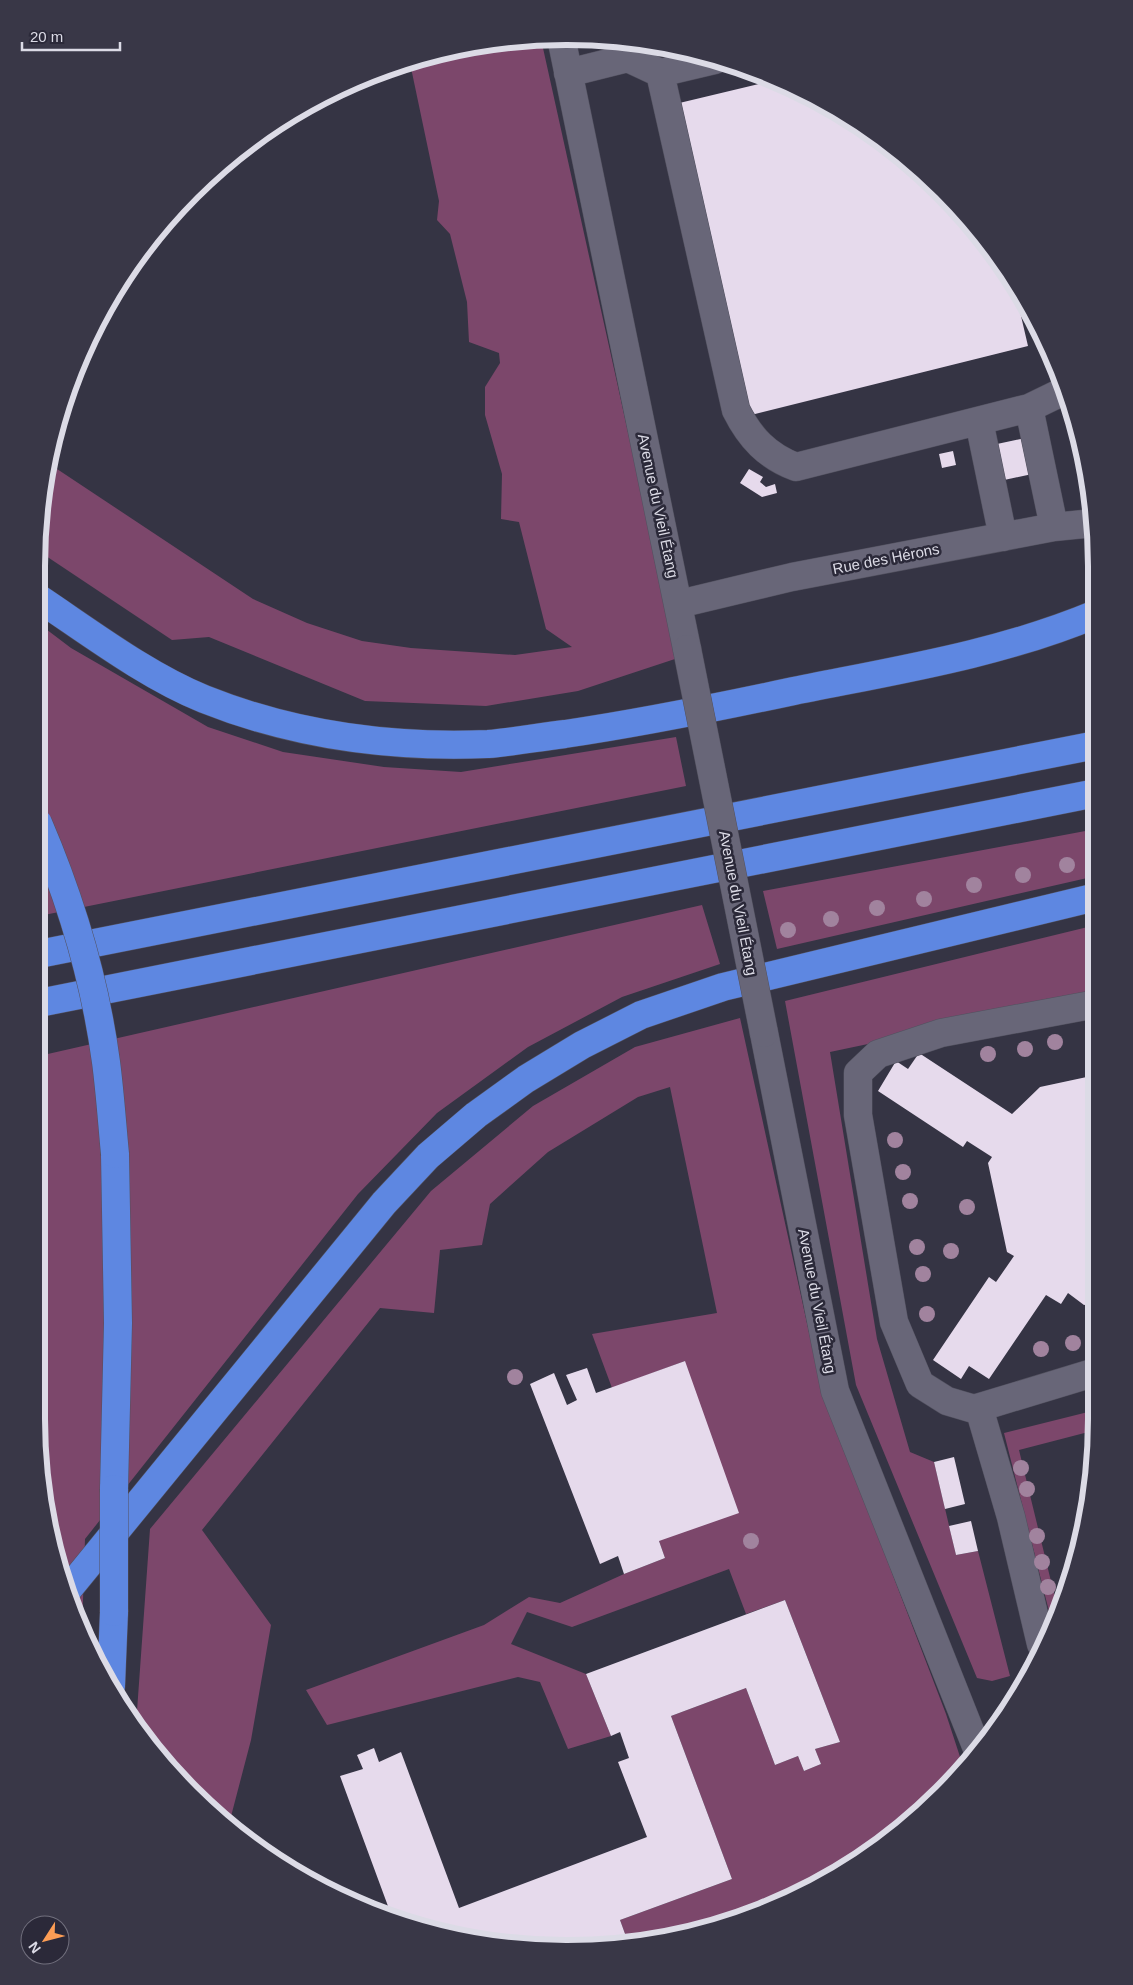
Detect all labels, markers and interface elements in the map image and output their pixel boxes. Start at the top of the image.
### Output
scale bar [22,20,120,52]
text: 20 m [30,28,63,45]
street label: Avenue du Vieil Étang [635,432,682,580]
street label: Rue des Hérons [831,540,941,577]
street label: Avenue du Vieil Étang [716,829,761,977]
street label: Avenue du Vieil Étang [795,1227,840,1375]
north arrow [20,1915,70,1965]
text: N [25,1939,44,1956]

